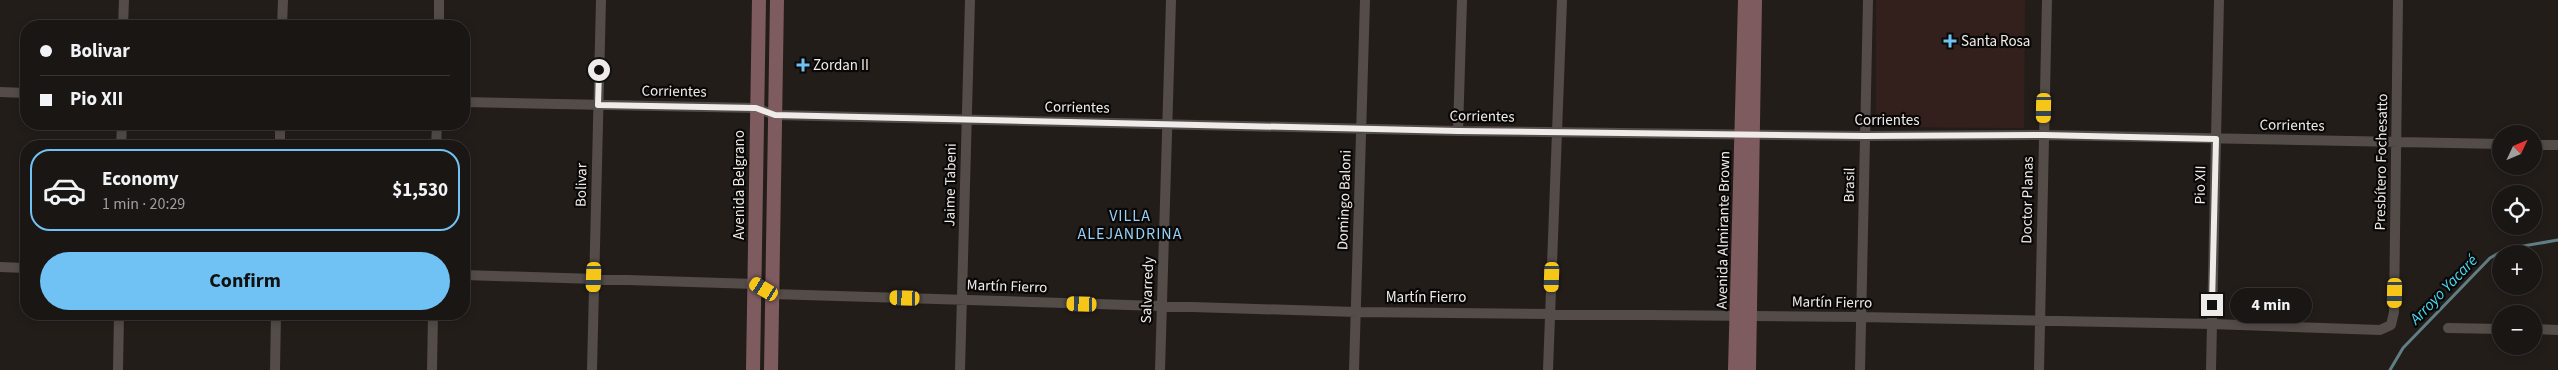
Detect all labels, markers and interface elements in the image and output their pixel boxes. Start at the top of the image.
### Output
place label: Santa Rosa [1961,31,2030,52]
marker: Santa Rosa [1943,34,1957,48]
text: Bolivar [70,38,130,65]
place label: Zordan II [813,55,869,76]
route start [588,59,610,81]
marker: Zordan II [797,59,809,71]
street label: Corrientes [641,80,707,103]
text: Pio XII [70,86,123,113]
car [2036,93,2051,123]
street label: Presbítero Fochesatto [2370,93,2393,231]
street label: Corrientes [1044,96,1110,119]
street label: Corrientes [1449,105,1515,128]
street label: Corrientes [1854,110,1920,131]
street label: Corrientes [2259,114,2325,137]
north arrow [2492,125,2542,175]
map controls [2492,125,2542,355]
street label: Avenida Belgrano [729,130,750,240]
street label: Jaime Tabeni [939,143,962,227]
street label: Domingo Baloni [1332,149,1357,251]
street label: Avenida Almirante Brown [1712,151,1735,309]
street label: Doctor Planas [2016,156,2039,244]
street label: Bolivar [571,162,592,207]
street label: Pio XII [2190,165,2211,205]
text: Economy [102,166,179,193]
street label: Brasil [1839,167,1860,203]
icon: car [42,168,87,213]
text: $1,530 [392,177,448,204]
button: locate [2492,185,2542,235]
text: 1 min · 20:29 [102,193,185,215]
district label: VILLA ALEJANDRINA [1078,205,1182,245]
button: + [2492,245,2542,295]
water label: Arroyo Yacaré [2404,250,2483,330]
button: Confirm [40,252,450,310]
street label: Salvarredy [1136,256,1159,324]
car [585,262,602,292]
car [1543,262,1560,292]
car [747,275,780,303]
street label: Martín Fierro [966,275,1048,298]
car [2387,278,2402,308]
street label: Martín Fierro [1386,287,1466,308]
callout: 4 min [2230,288,2312,322]
car [889,290,920,306]
street label: Martín Fierro [1792,291,1872,314]
route end [2201,294,2223,316]
text: 4 min [2252,294,2290,316]
car [1066,296,1097,312]
button: − [2492,305,2542,355]

